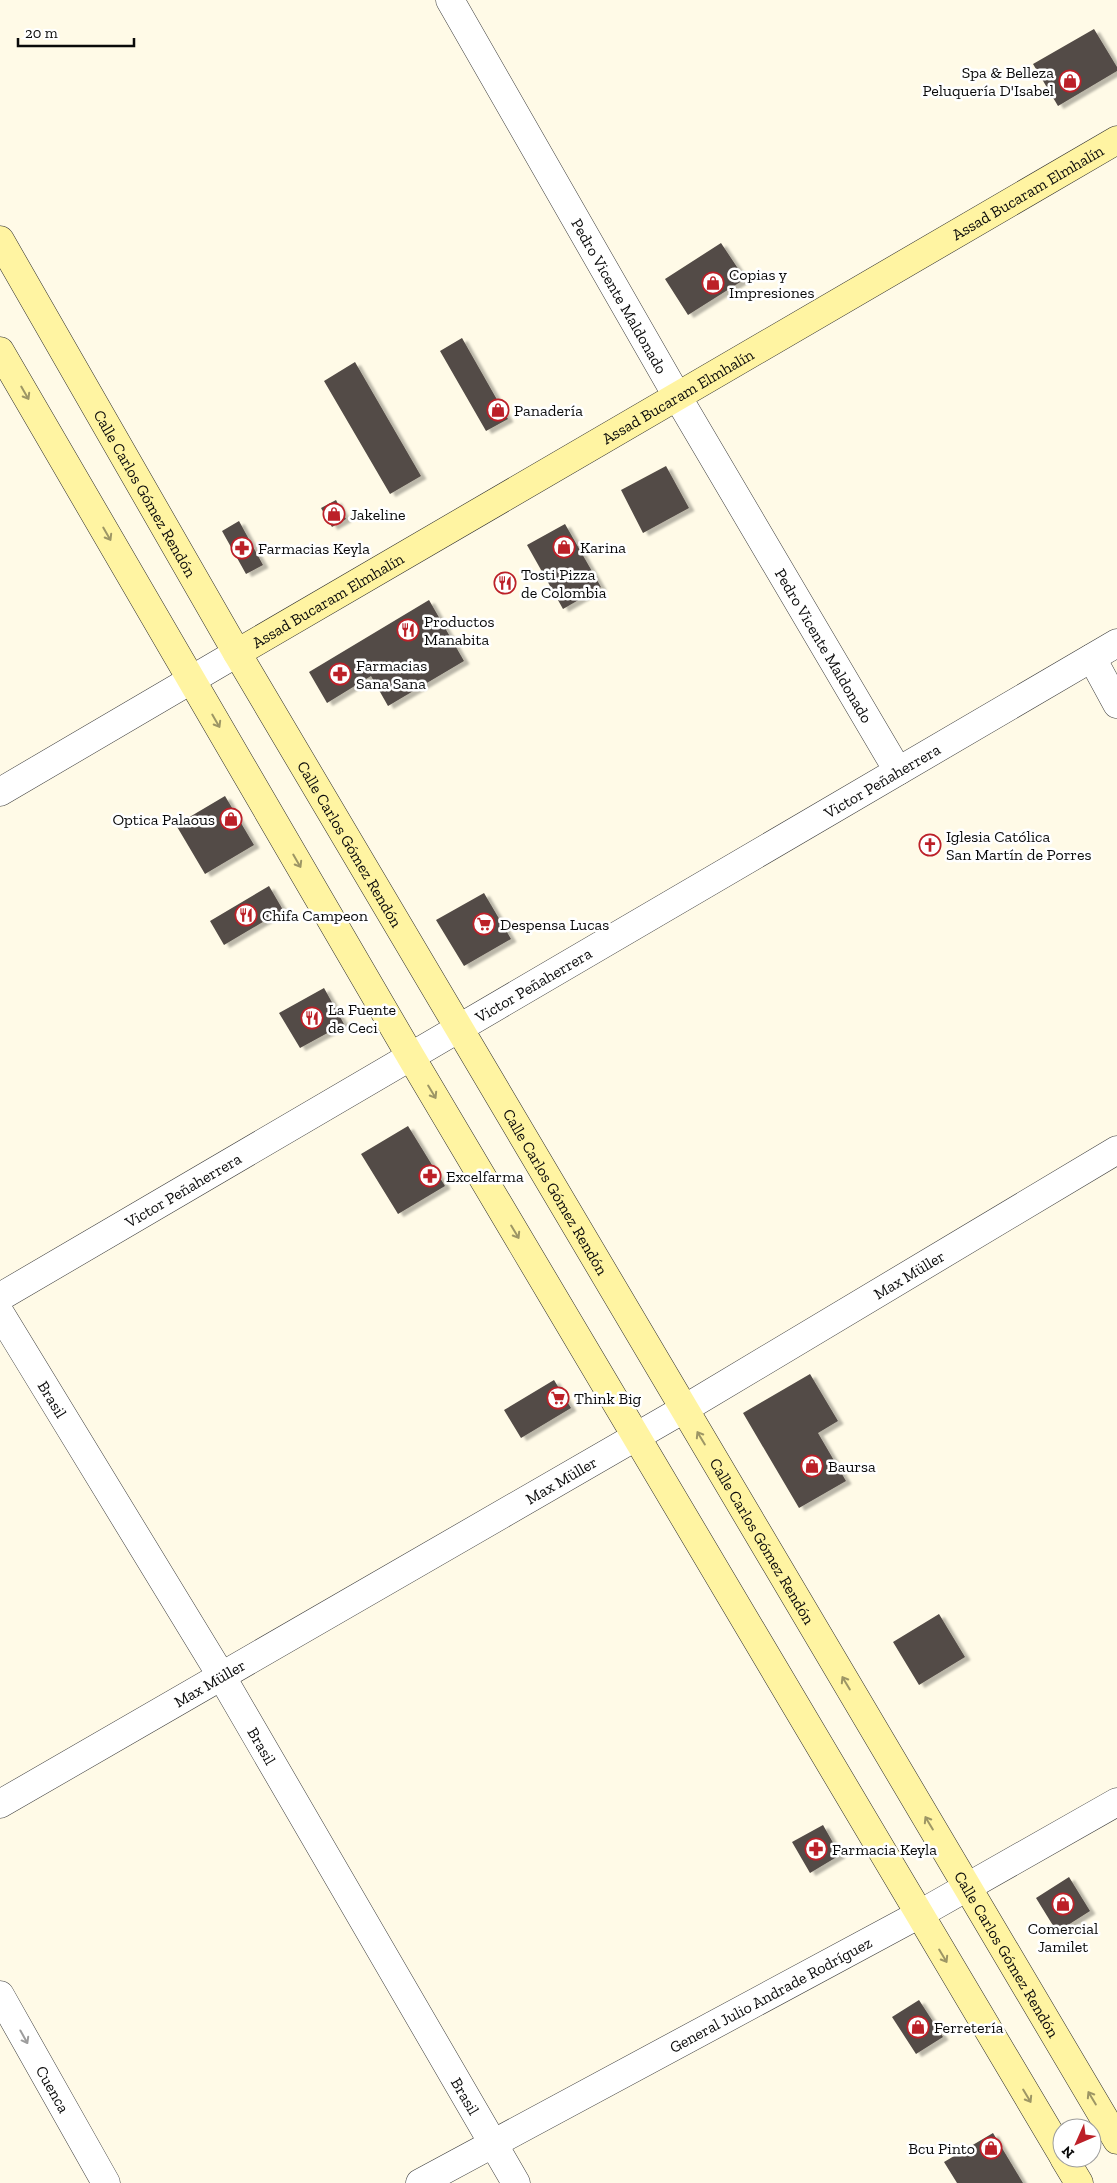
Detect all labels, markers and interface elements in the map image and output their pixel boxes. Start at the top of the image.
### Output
scale bar [18,15,134,47]
text: 20 m [25,24,58,42]
place label: Spa & Belleza Peluquería D'Isabel [922,63,1054,100]
shop icon: Spa & Belleza Peluquería D'Isabel [1058,69,1082,93]
street label: Assad Bucaram Elmhalín [948,140,1107,244]
street label: Pedro Vicente Maldonado [568,215,672,377]
place label: Copias y Impresiones [729,265,814,302]
shop icon: Copias y Impresiones [701,271,725,295]
street label: Assad Bucaram Elmhalín [598,344,758,448]
one-way arrow [20,386,30,400]
shop icon: Panadería [486,398,510,422]
place label: Panadería [514,401,583,420]
street label: Calle Carlos Gómez Rendón [90,406,201,581]
shop icon: Jakeline [322,502,346,526]
place label: Jakeline [350,505,406,524]
one-way arrow [102,526,112,540]
shop icon: Karina [552,535,576,559]
pharmacy icon: Farmacias Keyla [230,536,254,560]
place label: Karina [580,538,626,557]
place label: Farmacias Keyla [258,539,370,558]
street label: Assad Bucaram Elmhalín [248,548,408,652]
place label: Tosti Pizza de Colombia [521,565,607,602]
street label: Pedro Vicente Maldonado [771,565,877,726]
restaurant icon: Tosti Pizza de Colombia [493,571,517,595]
place label: Productos Manabita [424,612,494,649]
restaurant icon: Productos Manabita [396,618,420,642]
place label: Farmacias Sana Sana [356,656,427,693]
pharmacy icon: Farmacias Sana Sana [328,662,352,686]
one-way arrow [211,713,221,728]
street label: Victor Peñaherrera [820,739,944,823]
street label: Calle Carlos Gómez Rendón [293,757,407,931]
shop icon: Optica Palaous [219,807,243,831]
place label: Optica Palaous [112,810,215,829]
place label: Iglesia Católica San Martín de Porres [946,827,1092,864]
church icon: Iglesia Católica San Martín de Porres [918,833,942,857]
one-way arrow [293,854,303,868]
restaurant icon: Chifa Campeon [234,903,258,927]
place label: Chifa Campeon [262,906,369,925]
supermarket icon: Despensa Lucas [472,912,496,936]
place label: Despensa Lucas [500,915,609,934]
street label: Victor Peñaherrera [471,943,595,1027]
place label: La Fuente de Ceci [328,1000,396,1037]
restaurant icon: La Fuente de Ceci [300,1006,324,1030]
one-way arrow [427,1085,437,1099]
street label: Calle Carlos Gómez Rendón [499,1105,613,1279]
street label: Victor Peñaherrera [121,1148,245,1232]
pharmacy icon: Excelfarma [418,1164,442,1188]
place label: Excelfarma [446,1167,524,1186]
one-way arrow [510,1225,520,1239]
street label: Max Müller [870,1246,948,1303]
street label: Brasil [34,1377,71,1421]
supermarket icon: Think Big [546,1386,570,1410]
place label: Think Big [574,1389,642,1408]
one-way arrow [696,1431,706,1445]
street label: Max Müller [522,1452,600,1508]
street label: Calle Carlos Gómez Rendón [706,1454,819,1628]
shop icon: Baursa [800,1454,824,1478]
place label: Baursa [828,1457,876,1476]
street label: Max Müller [171,1655,249,1711]
one-way arrow [841,1676,851,1691]
street label: Brasil [244,1724,280,1768]
one-way arrow [924,1816,934,1830]
pharmacy icon: Farmacia Keyla [804,1837,828,1861]
place label: Farmacia Keyla [832,1840,937,1859]
street label: Calle Carlos Gómez Rendón [950,1868,1064,2041]
shop icon: Comercial Jamilet [1051,1892,1075,1916]
place label: Comercial Jamilet [1028,1919,1098,1956]
street label: General Julio Andrade Rodríguez [666,1932,875,2057]
one-way arrow [939,1949,949,1963]
shop icon: Ferretería [906,2015,930,2039]
place label: Ferretería [934,2018,1004,2037]
one-way arrow [19,2030,29,2045]
street label: Cuenca [32,2062,74,2116]
street label: Brasil [447,2074,484,2118]
one-way arrow [1022,2088,1032,2102]
one-way arrow [1087,2092,1097,2106]
north arrow [1052,2118,1102,2168]
shop icon: Bcu Pinto [979,2136,1003,2160]
place label: Bcu Pinto [908,2139,975,2158]
text: N [1058,2142,1078,2162]

